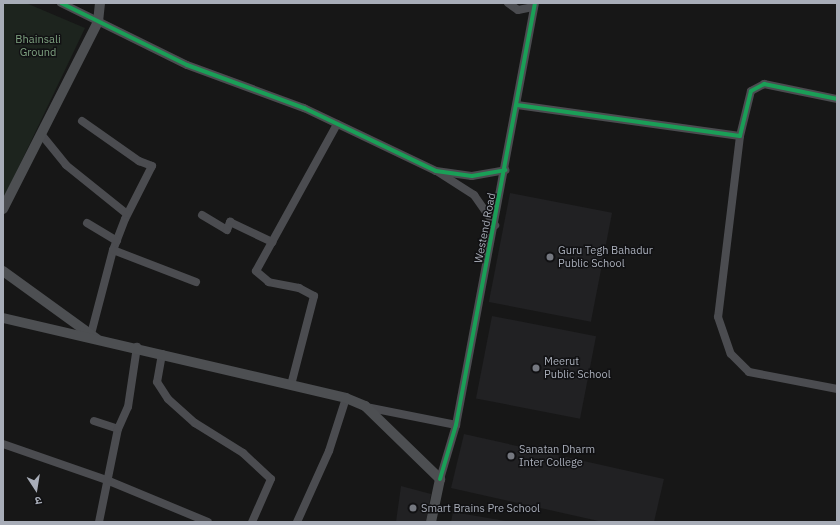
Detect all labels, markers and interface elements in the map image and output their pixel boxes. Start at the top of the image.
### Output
park label: Bhainsali Ground [15,33,61,59]
street label: Westend Road [472,192,498,264]
place label: Guru Tegh Bahadur Public School [558,244,653,270]
marker: Guru Tegh Bahadur Public School [545,252,555,262]
place label: Meerut Public School [544,355,611,381]
marker: Meerut Public School [531,363,541,373]
place label: Sanatan Dharm Inter College [519,443,595,469]
marker: Sanatan Dharm Inter College [506,451,516,461]
north arrow [16,469,56,509]
text: उ [34,493,43,508]
place label: Smart Brains Pre School [421,501,540,515]
marker: Smart Brains Pre School [408,503,418,513]

